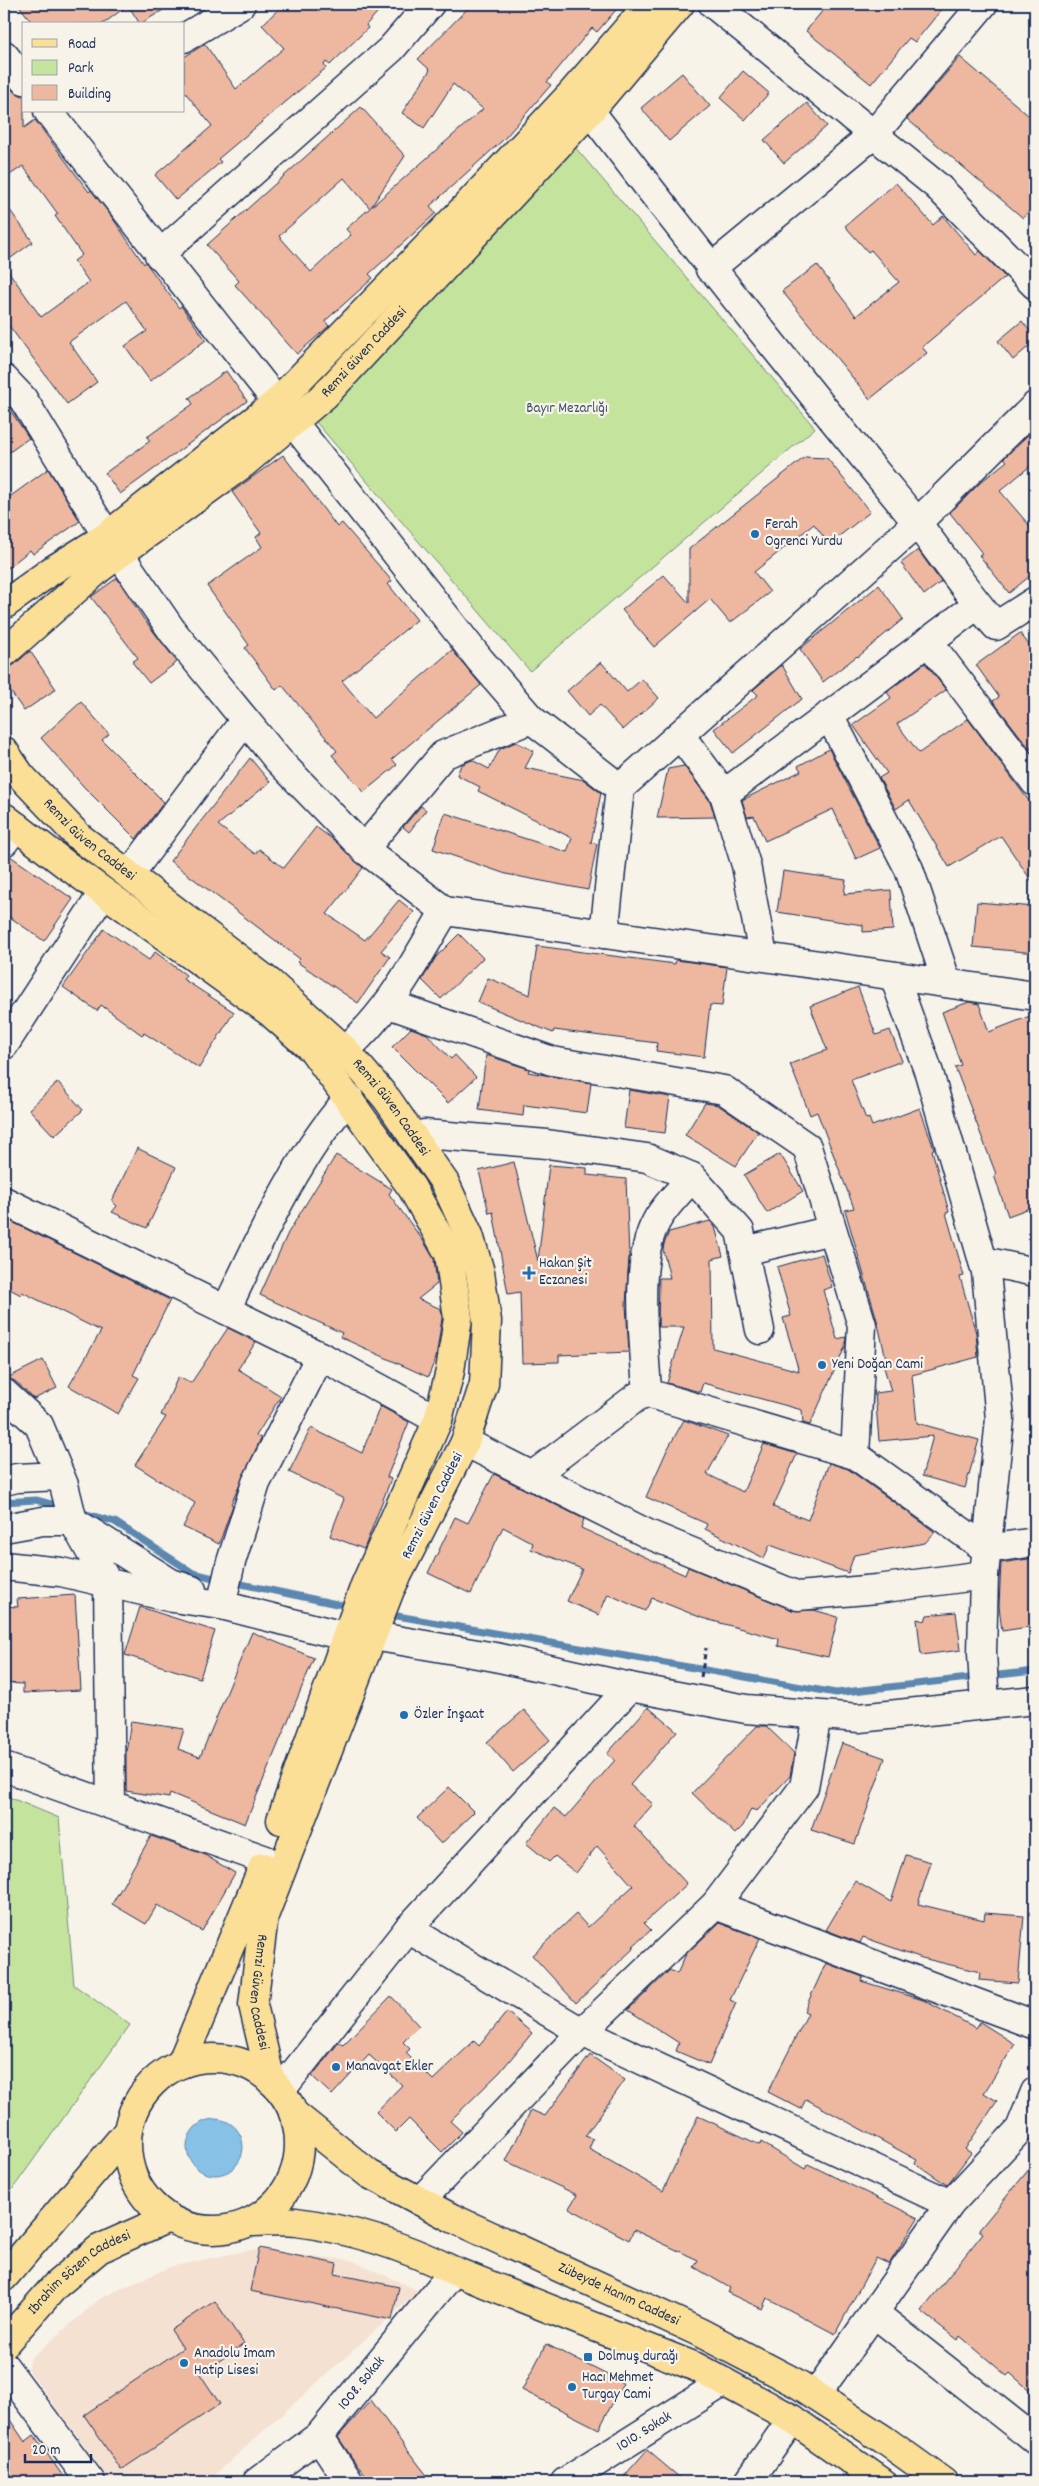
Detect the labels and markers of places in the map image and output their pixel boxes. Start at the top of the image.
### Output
place label: Ferah Ogrenci Yurdu [765,514,843,553]
marker: Ferah Ogrenci Yurdu [749,528,761,540]
place label: Hakan Şit Eczanesi [539,1253,592,1292]
marker: Hakan Şit Eczanesi [523,1267,535,1279]
place label: Yeni Doğan Cami [832,1354,923,1376]
marker: Yeni Doğan Cami [816,1359,828,1371]
place label: Özler İnşaat [414,1704,485,1726]
marker: Özler İnşaat [398,1709,410,1721]
place label: Manavgat Ekler [346,2056,434,2078]
marker: Manavgat Ekler [330,2061,342,2073]
place label: Anadolu İmam Hatip Lisesi [194,2343,275,2382]
place label: Dolmuş durağı [598,2346,678,2368]
marker: Dolmuş durağı [582,2351,594,2363]
marker: Anadolu İmam Hatip Lisesi [178,2357,190,2369]
place label: Hacı Mehmet Turgay Cami [582,2367,654,2406]
marker: Hacı Mehmet Turgay Cami [566,2381,578,2393]

